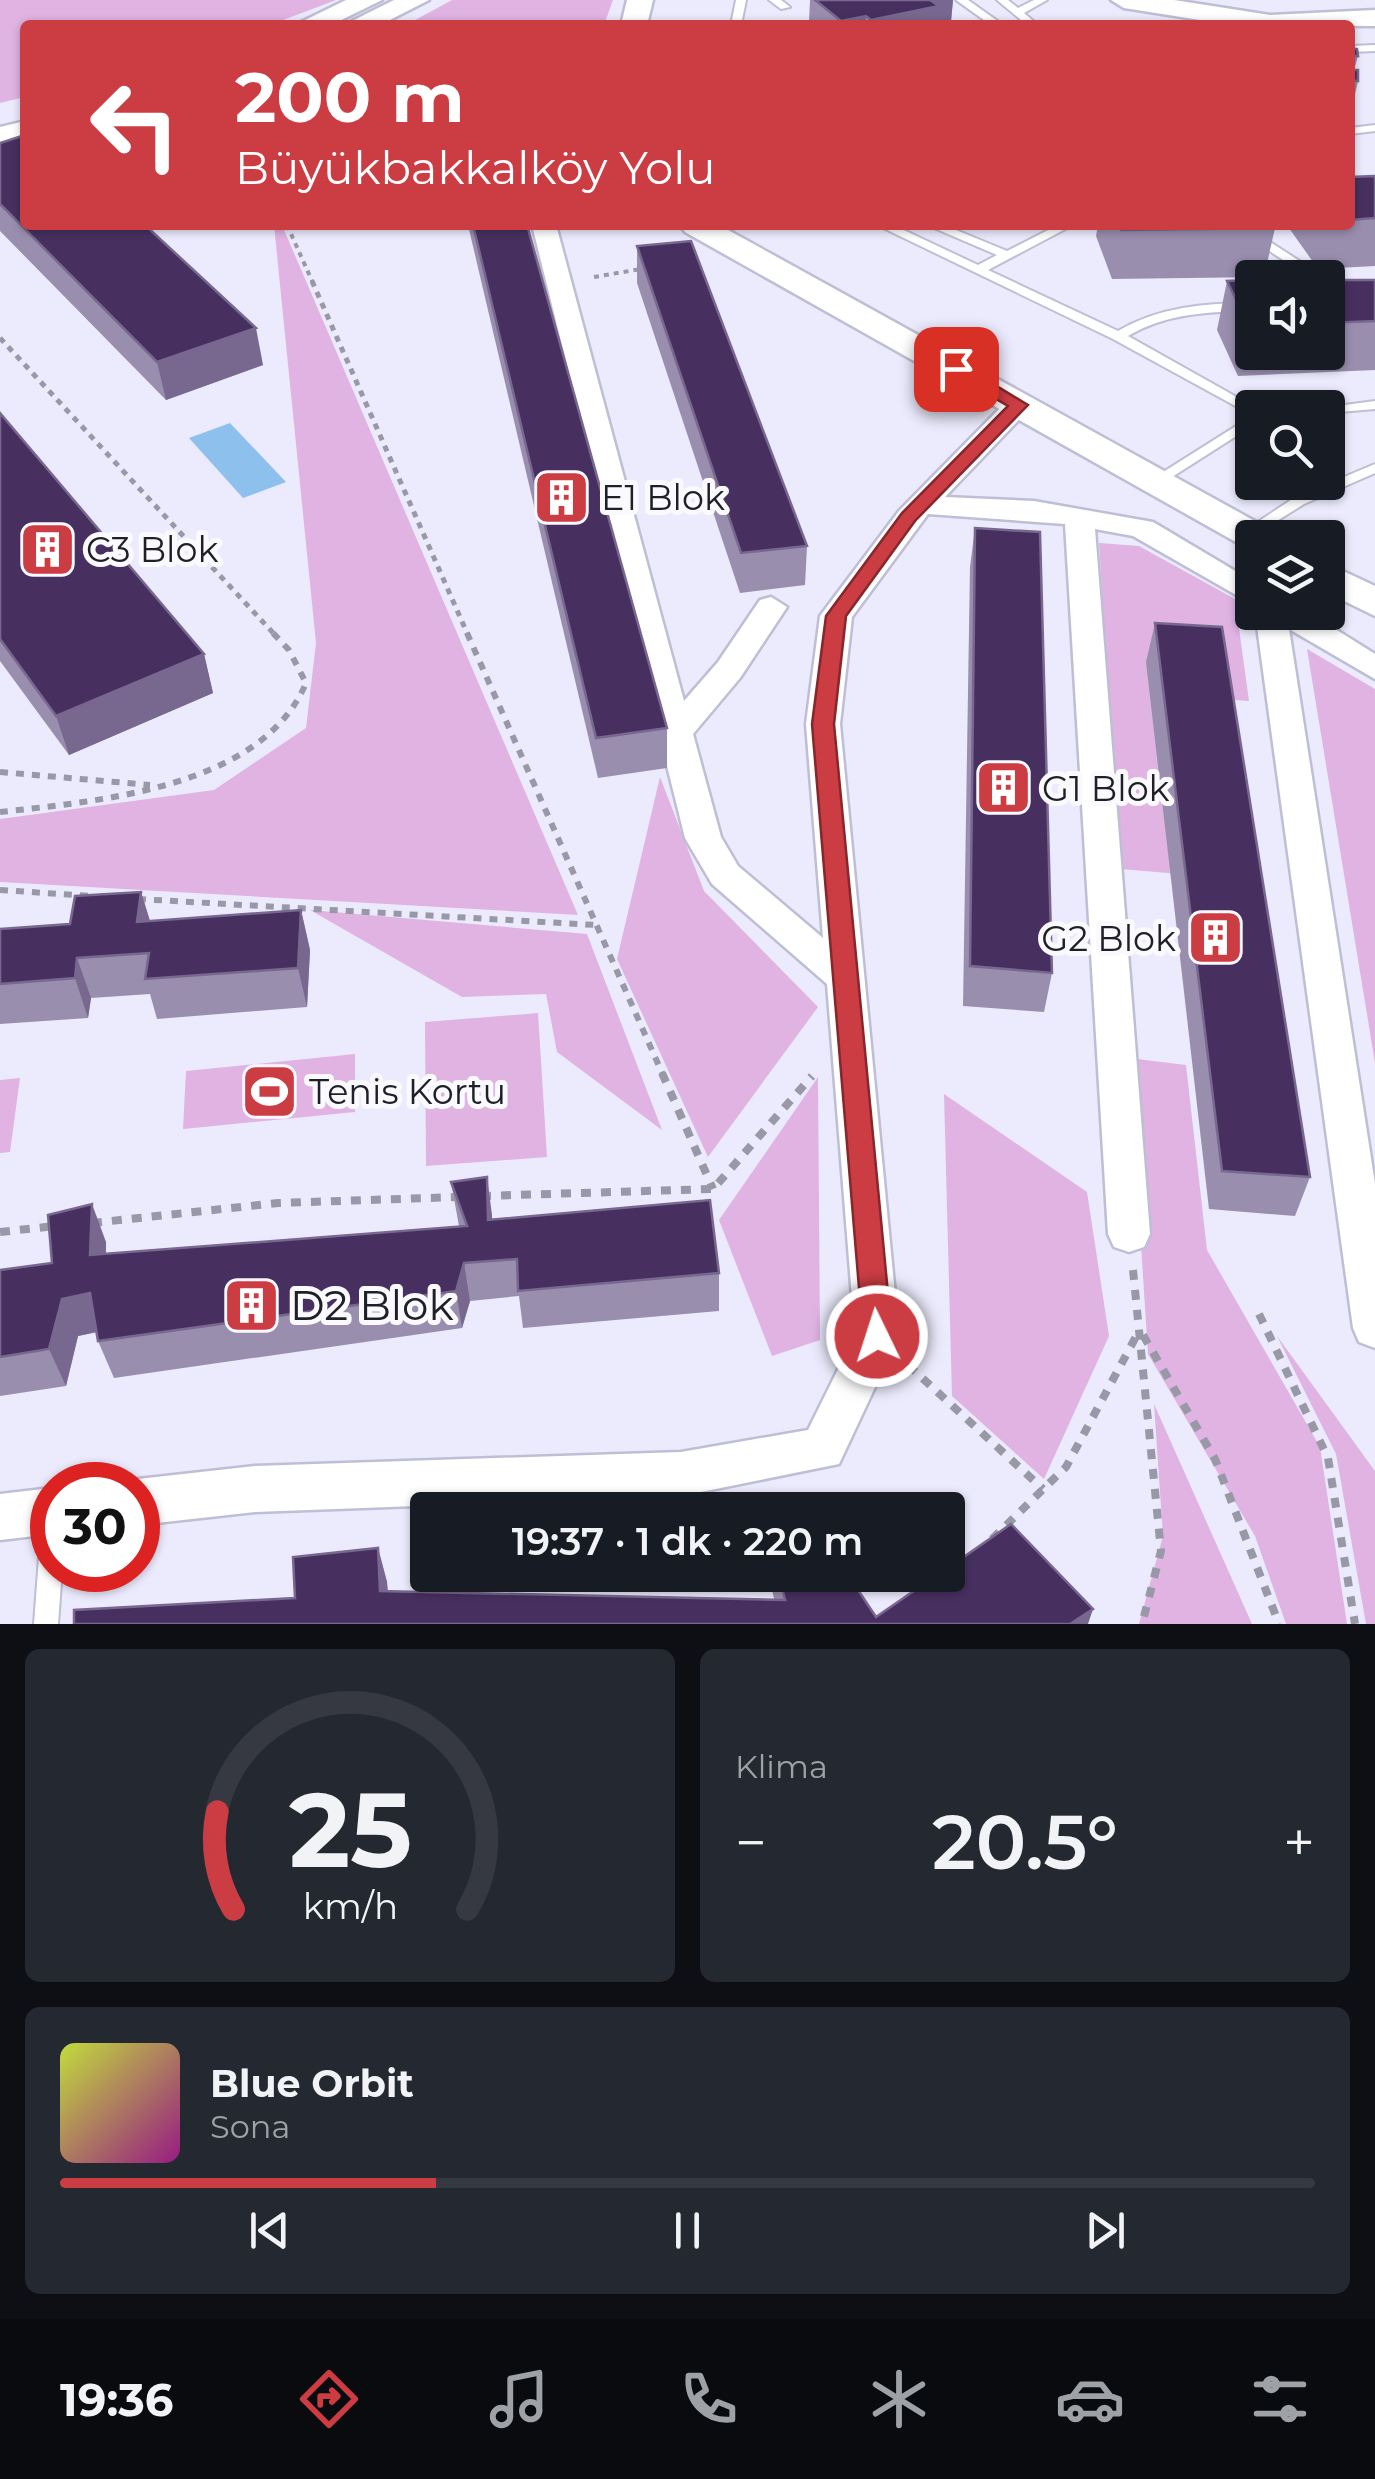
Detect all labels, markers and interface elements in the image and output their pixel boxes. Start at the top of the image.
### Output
text: 200 m [235,54,465,140]
icon: left [70,60,200,190]
text: Büyükbakkalköy Yolu [235,140,716,195]
map controls [1235,260,1345,630]
button: sound [1235,260,1345,370]
pin [914,327,999,412]
icon: arrive [929,342,984,397]
button: search [1235,390,1345,500]
building icon: E1 Blok [532,467,592,527]
place label: E1 Blok [601,476,725,519]
building icon: C3 Blok [17,519,77,579]
button: layers [1235,520,1345,630]
place label: C3 Blok [86,528,218,571]
building icon: G1 Blok [973,758,1033,818]
place label: G1 Blok [1042,767,1170,810]
building icon: G2 Blok [1185,908,1245,968]
place label: G2 Blok [1041,917,1176,960]
sports icon: Tenis Kortu [240,1061,300,1121]
place label: Tenis Kortu [309,1070,506,1113]
building icon: D2 Blok [221,1275,281,1335]
place label: D2 Blok [290,1279,454,1331]
position arrow [825,1284,929,1388]
speed limit sign: 30 [30,1462,160,1592]
text: 19:37 · 1 dk · 220 m [512,1518,863,1565]
text: Klima [735,1747,828,1786]
text: 25 [288,1766,412,1893]
text: 20.5° [932,1796,1118,1888]
text: − [735,1809,767,1876]
text: + [1283,1809,1315,1876]
text: km/h [302,1884,398,1928]
text: Blue Orbit [210,2060,414,2107]
text: Sona [210,2107,290,2146]
icon: previous [242,2203,297,2258]
icon: pause [660,2203,715,2258]
icon: next [1078,2203,1133,2258]
icon: directions [294,2364,364,2434]
icon: music [484,2364,554,2434]
icon: phone [674,2364,744,2434]
icon: climate [864,2364,934,2434]
icon: car [1055,2364,1125,2434]
icon: filters [1245,2364,1315,2434]
text: 19:36 [60,2372,174,2427]

